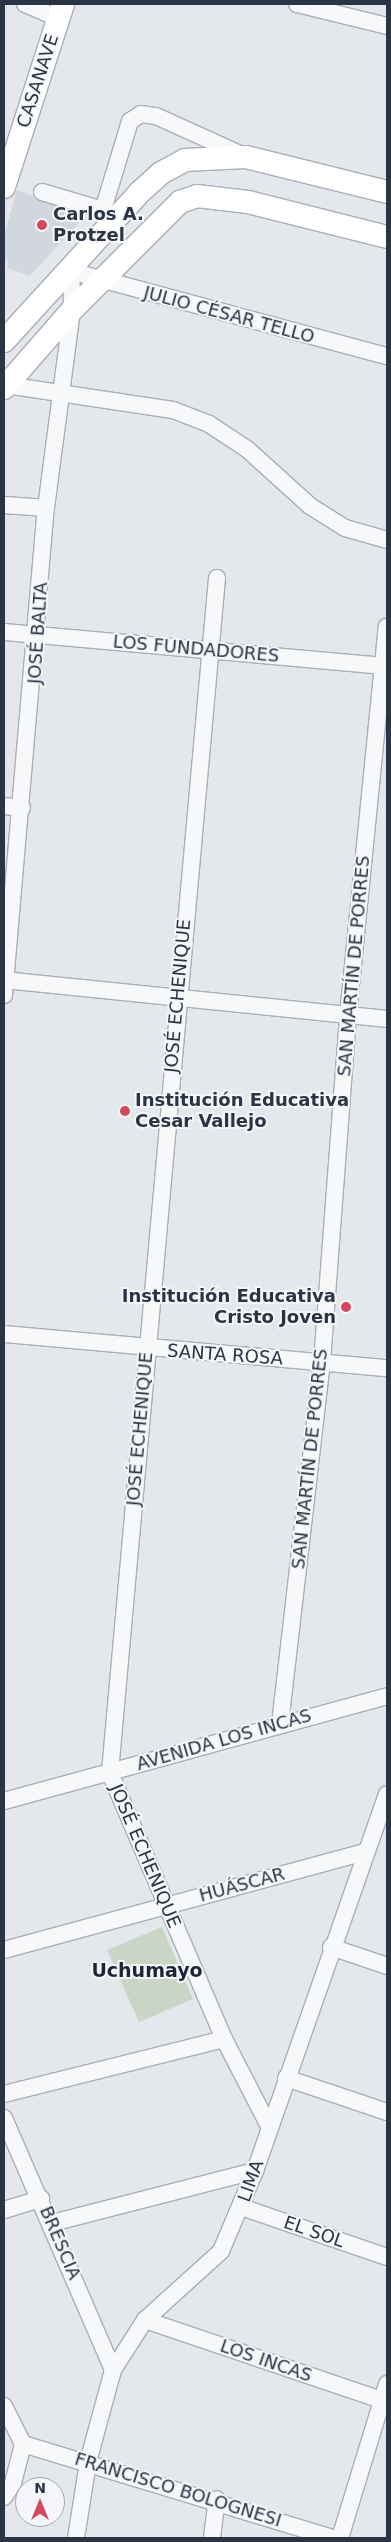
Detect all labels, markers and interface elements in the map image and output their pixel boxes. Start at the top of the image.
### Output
street label: CASANAVE [13,31,63,131]
place label: Carlos A. Protzel [53,204,144,246]
marker: Carlos A. Protzel [35,218,49,232]
street label: JULIO CÉSAR TELLO [141,282,317,348]
street label: JOSÉ BALTA [24,581,52,685]
street label: LOS FUNDADORES [112,631,280,667]
street label: SAN MARTÍN DE PORRES [334,855,374,1077]
street label: JOSÉ ECHENIQUE [161,918,195,1074]
place label: Institución Educativa Cesar Vallejo [135,1090,349,1132]
marker: Institución Educativa Cesar Vallejo [119,1105,131,1117]
place label: Institución Educativa Cristo Joven [122,1286,336,1328]
marker: Institución Educativa Cristo Joven [340,1301,352,1313]
street label: SANTA ROSA [166,1340,284,1370]
street label: SAN MARTÍN DE PORRES [288,1348,332,1570]
street label: JOSÉ ECHENIQUE [123,1351,157,1507]
street label: AVENIDA LOS INCAS [134,1705,314,1775]
street label: JOSÉ ECHENIQUE [105,1781,185,1931]
street label: HUÁSCAR [197,1863,287,1907]
district label: Uchumayo [91,1960,203,1982]
street label: LIMA [233,2157,269,2205]
street label: BRESCIA [35,2203,85,2283]
street label: EL SOL [281,2212,347,2252]
street label: LOS INCAS [217,2335,315,2387]
street label: FRANCISCO BOLOGNESI [72,2448,284,2532]
north arrow [15,2477,65,2527]
text: N [34,2480,46,2496]

